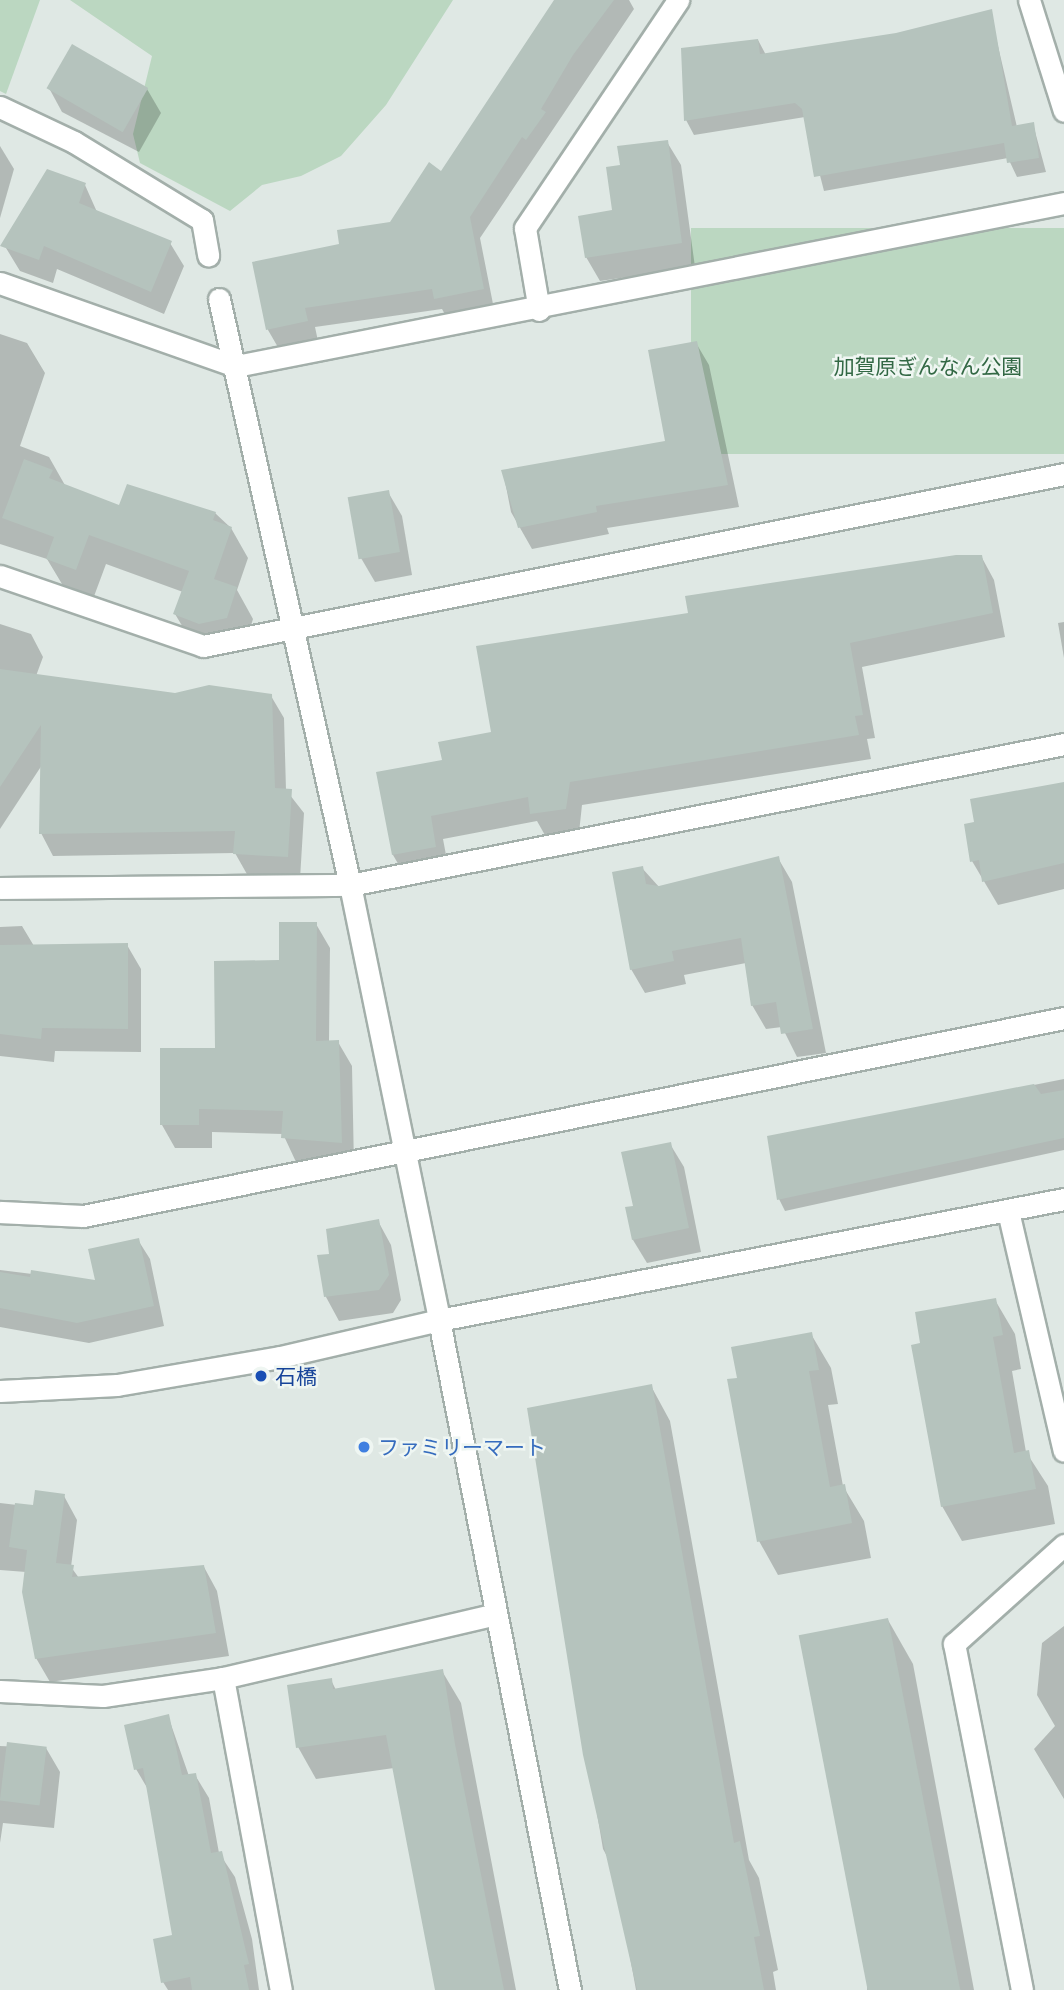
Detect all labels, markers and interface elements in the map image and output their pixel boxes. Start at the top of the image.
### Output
park label: 加賀原ぎんなん公園 [834,353,1022,379]
place label: 石橋 [275,1363,317,1389]
marker: 石橋 [253,1368,269,1384]
place label: ファミリーマート [378,1434,546,1460]
marker: ファミリーマート [356,1439,372,1455]

